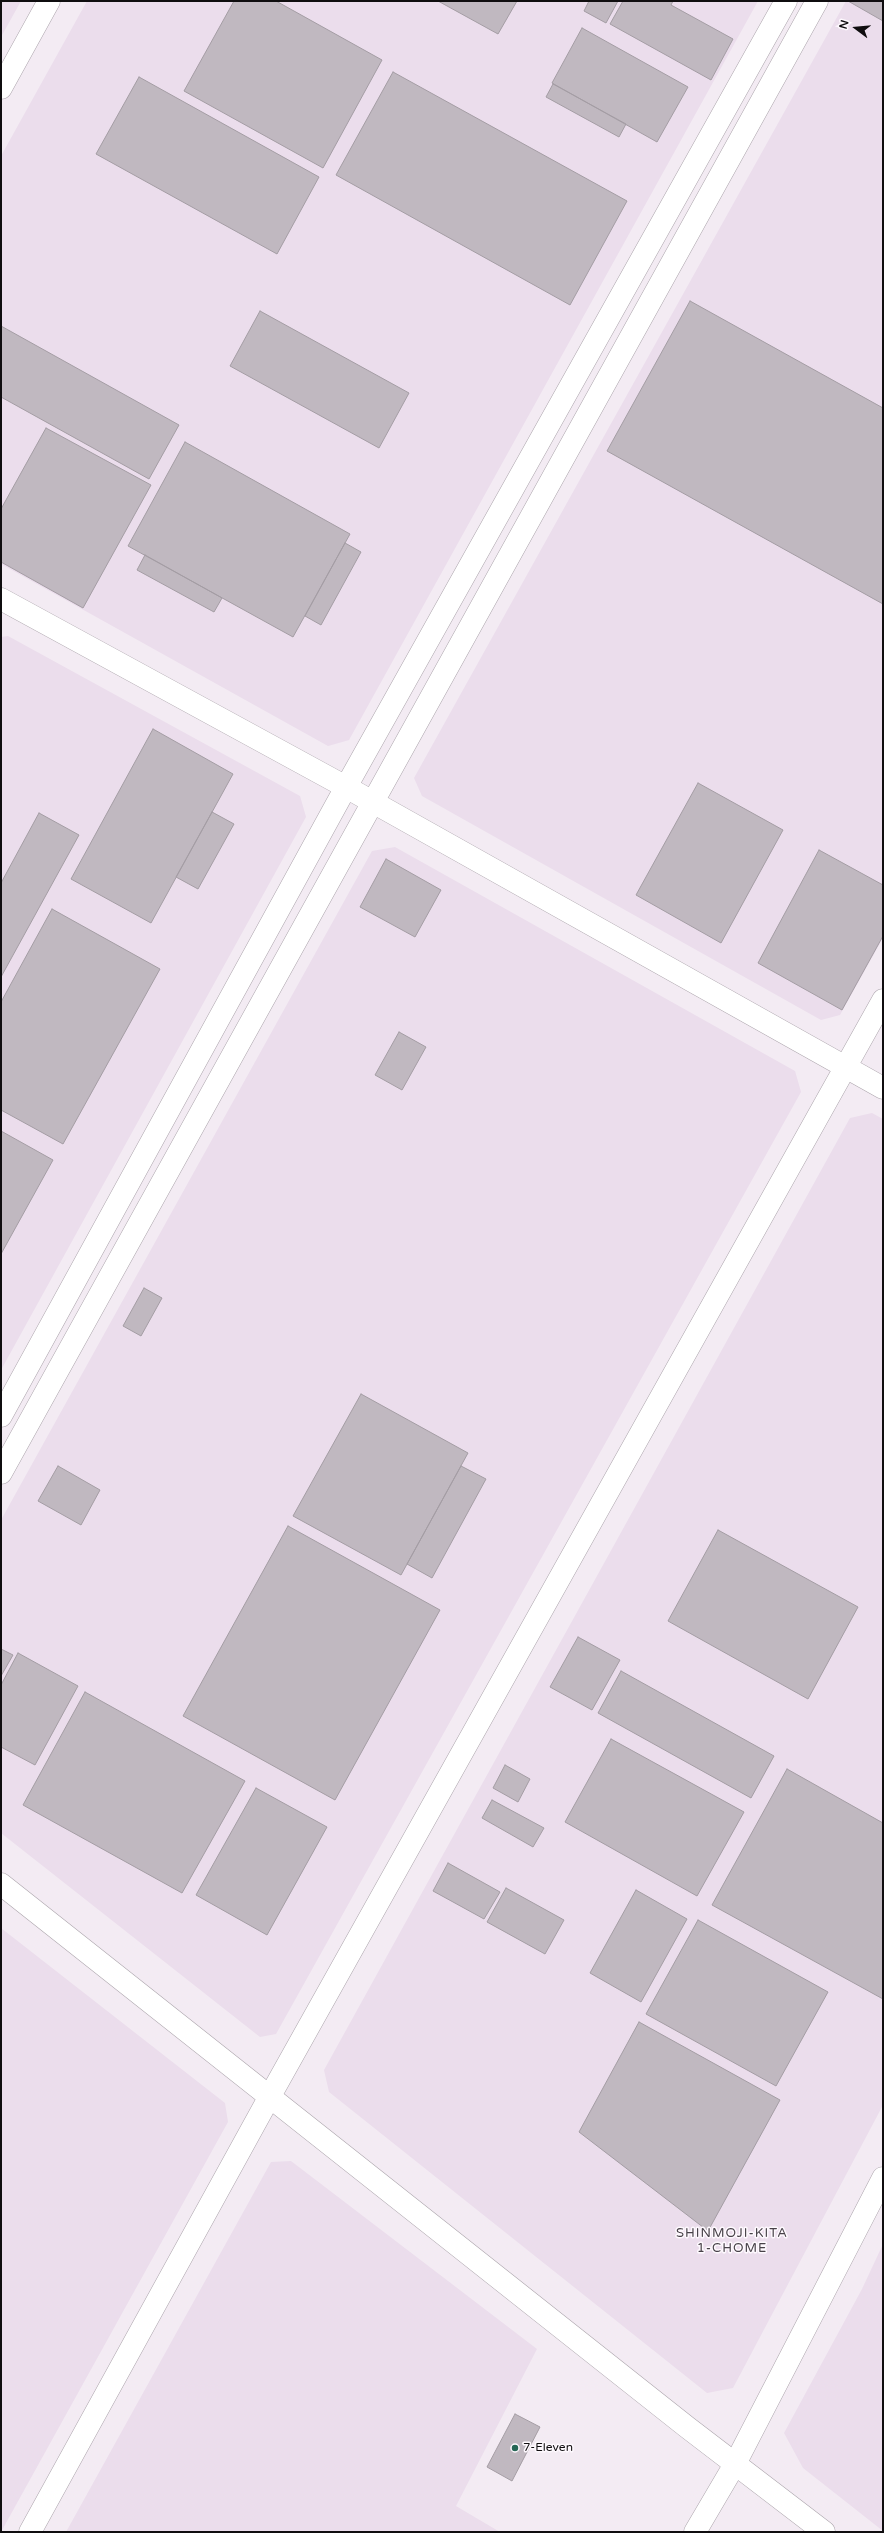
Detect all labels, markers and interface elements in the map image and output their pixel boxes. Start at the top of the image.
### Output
north arrow [836,8,876,48]
text: N [837,19,851,31]
district label: SHINMOJI-KITA 1-CHOME [676,2226,788,2257]
place label: 7-Eleven [523,2441,573,2455]
marker: 7-Eleven [510,2443,520,2453]

